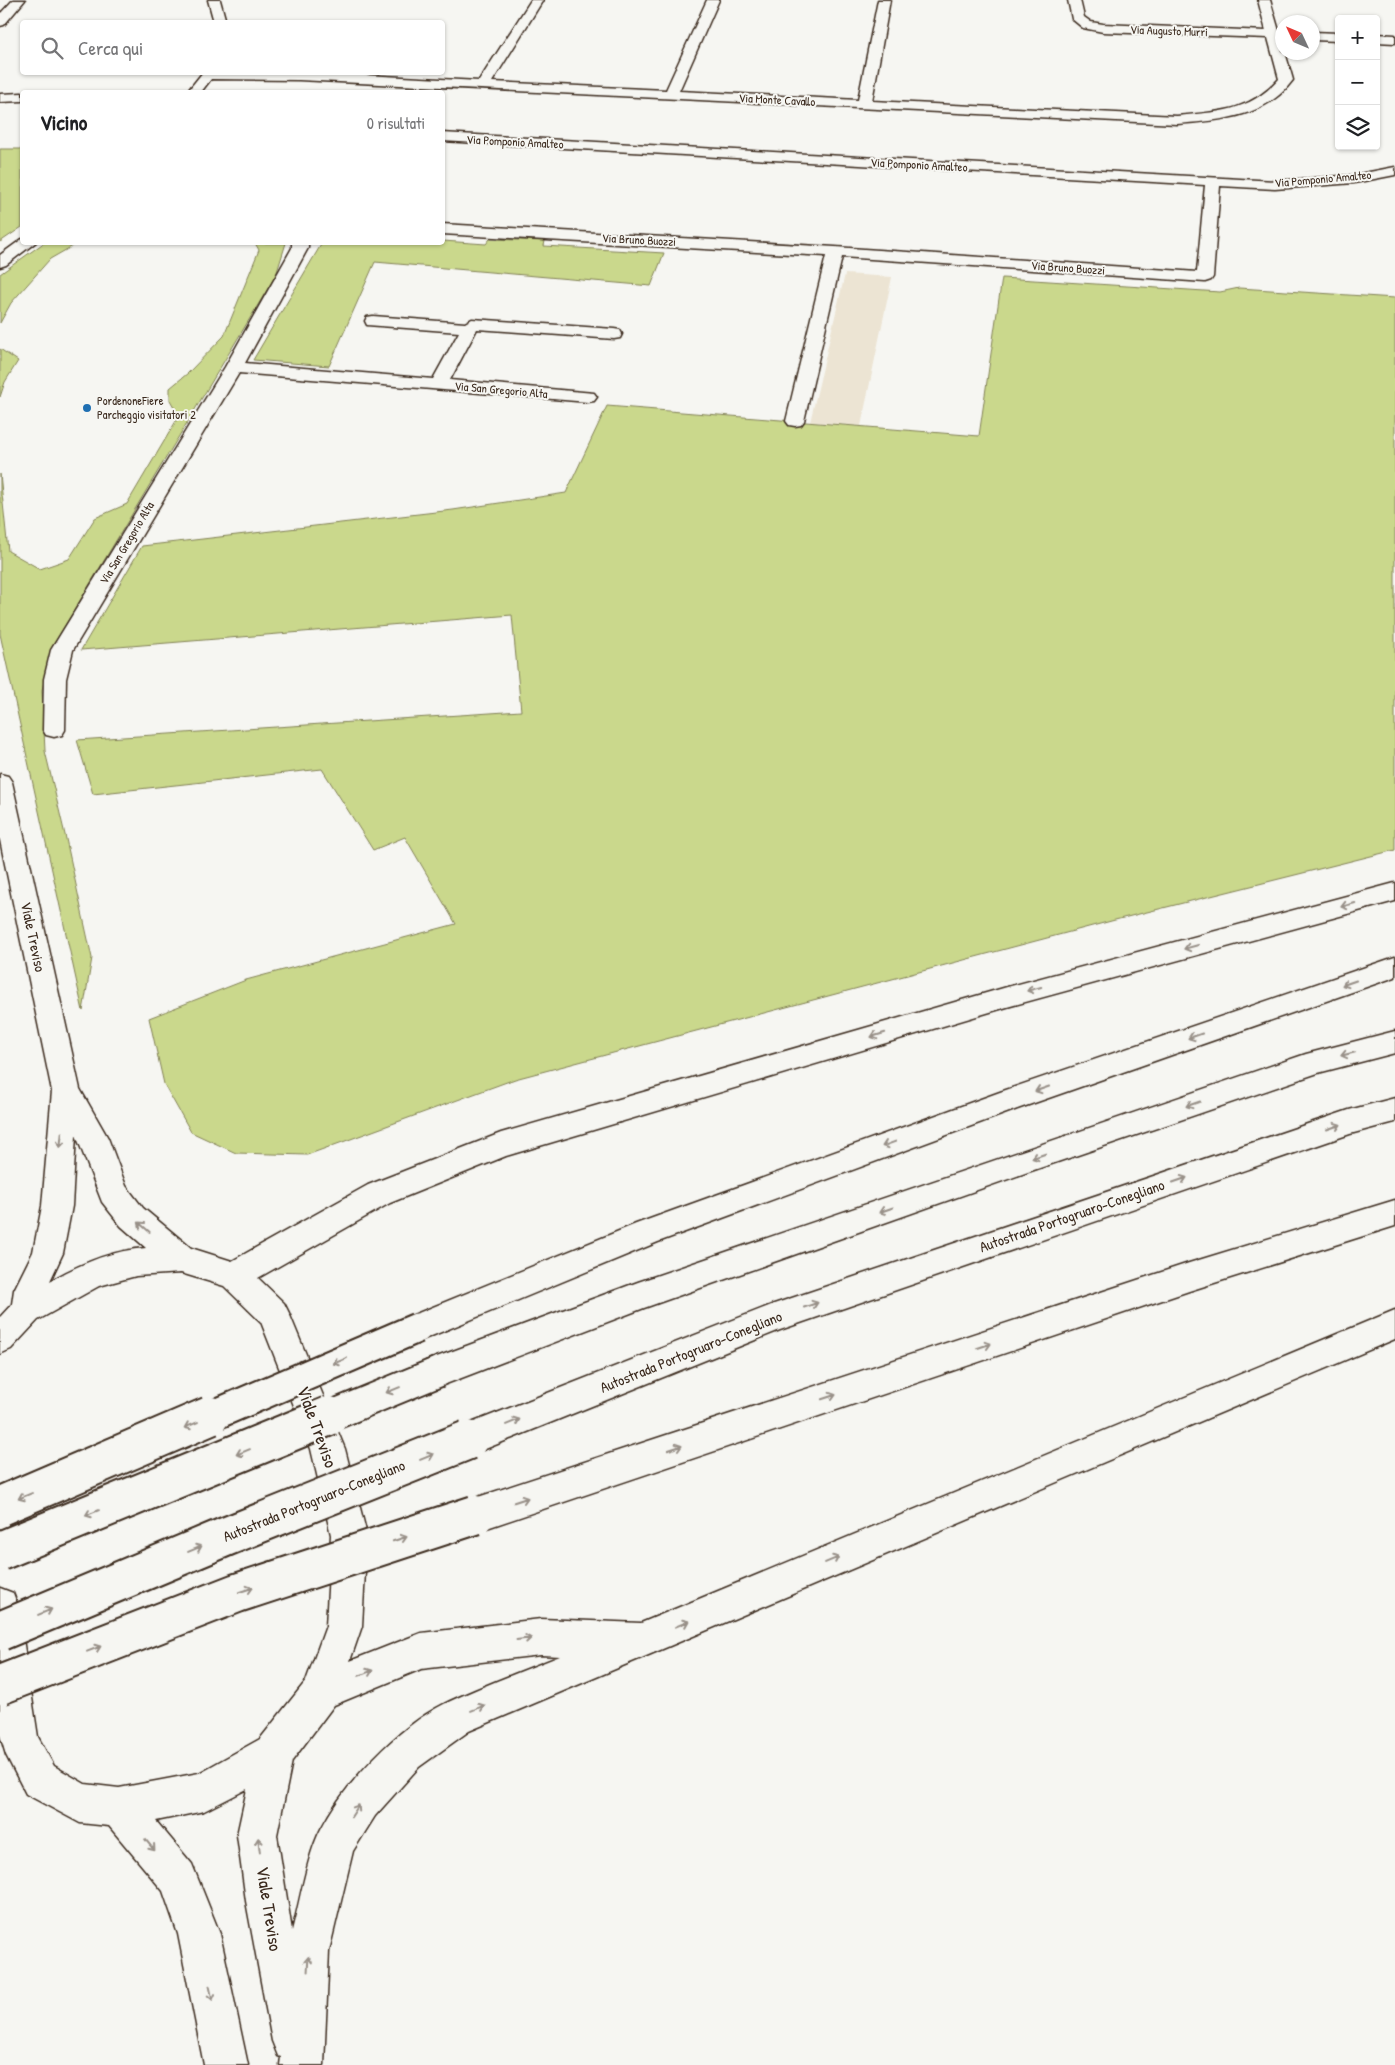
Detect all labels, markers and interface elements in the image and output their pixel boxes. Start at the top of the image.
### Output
north arrow [1275,15,1320,60]
map controls [1335,15,1380,150]
button: + [1335,15,1380,60]
search box [20,20,445,75]
street label: Via Augusto Murri [1130,21,1208,40]
icon: search [38,34,66,62]
text: Cerca qui [78,35,143,61]
button: − [1335,60,1380,105]
street label: Via Monte Cavallo [738,89,816,110]
button: layers [1335,105,1380,150]
text: Vicino [40,108,87,137]
text: 0 risultati [367,112,425,134]
street label: Via Pomponio Amalteo [466,130,564,153]
street label: Via Pomponio Amalteo [870,153,968,176]
street label: Via Pomponio Amalteo [1274,166,1372,191]
street label: Via Bruno Buozzi [602,229,676,250]
street label: Via Bruno Buozzi [1030,256,1106,279]
street label: Via San Gregorio Alta [454,377,549,402]
place label: PordenoneFiere Parcheggio visitatori 2 [97,392,196,423]
marker: PordenoneFiere Parcheggio visitatori 2 [81,402,93,414]
street label: Via San Gregorio Alta [95,498,158,587]
street label: Viale Treviso [16,900,51,974]
one-way arrow [1340,901,1356,910]
one-way arrow [1183,943,1199,952]
one-way arrow [1342,979,1357,988]
one-way arrow [1027,985,1043,995]
one-way arrow [871,1031,887,1041]
one-way arrow [1188,1032,1204,1041]
one-way arrow [1340,1050,1356,1059]
one-way arrow [1034,1085,1050,1094]
one-way arrow [1186,1100,1201,1109]
one-way arrow [1326,1122,1342,1132]
one-way arrow [56,1132,66,1148]
one-way arrow [882,1140,897,1149]
one-way arrow [1032,1152,1048,1162]
street label: Autostrada Portogruaro-Conegliano [976,1174,1167,1257]
one-way arrow [1172,1175,1188,1184]
one-way arrow [879,1206,894,1215]
one-way arrow [138,1221,151,1233]
one-way arrow [803,1300,818,1309]
street label: Autostrada Portogruaro-Conegliano [597,1305,785,1398]
one-way arrow [975,1340,991,1350]
one-way arrow [333,1357,348,1366]
street label: Viale Treviso [291,1383,344,1471]
one-way arrow [386,1386,401,1396]
one-way arrow [821,1392,837,1401]
one-way arrow [505,1417,520,1427]
one-way arrow [184,1420,199,1430]
one-way arrow [667,1443,683,1453]
one-way arrow [235,1448,250,1457]
one-way arrow [419,1451,434,1461]
street label: Autostrada Portogruaro-Conegliano [220,1454,408,1547]
one-way arrow [18,1491,33,1501]
one-way arrow [513,1494,529,1504]
one-way arrow [85,1509,100,1518]
one-way arrow [392,1534,408,1544]
one-way arrow [187,1544,202,1554]
one-way arrow [824,1555,839,1565]
one-way arrow [238,1585,254,1595]
one-way arrow [37,1607,52,1616]
one-way arrow [674,1618,689,1628]
one-way arrow [515,1634,531,1644]
one-way arrow [86,1644,102,1653]
one-way arrow [358,1668,373,1678]
one-way arrow [470,1703,485,1713]
one-way arrow [351,1804,361,1818]
one-way arrow [253,1837,263,1853]
one-way arrow [144,1838,155,1851]
street label: Viale Treviso [250,1865,289,1953]
one-way arrow [303,1956,312,1972]
one-way arrow [206,1984,216,2000]

